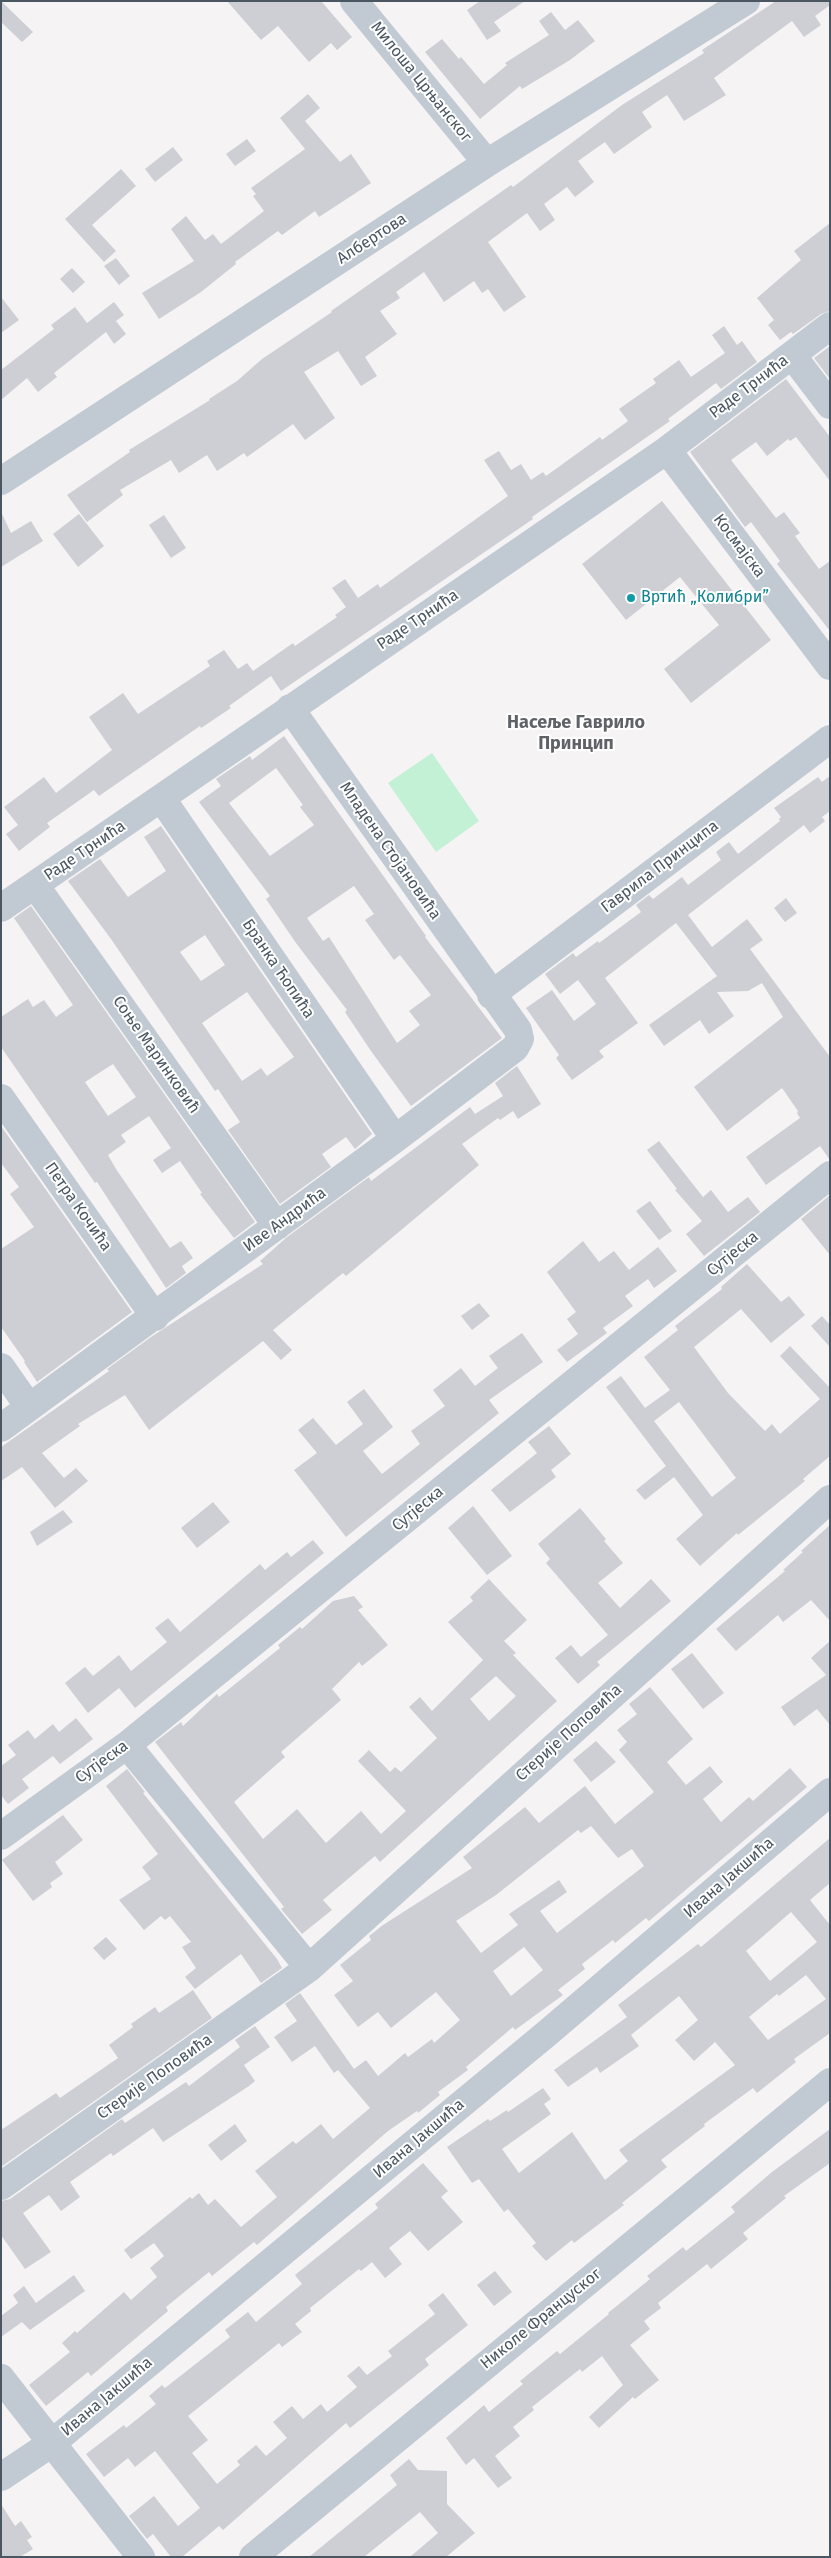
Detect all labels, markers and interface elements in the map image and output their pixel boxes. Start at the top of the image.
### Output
street label: Милоша Црњанског [366,18,476,146]
street label: Албертова [334,209,410,269]
street label: Раде Трнића [706,351,792,423]
street label: Космајска [709,511,769,581]
street label: Раде Трнића [374,586,462,654]
place label: Вртић „Колибри” [641,588,769,608]
marker: Вртић „Колибри” [625,592,637,604]
district label: Насеље Гаврило Принцип [507,712,645,754]
street label: Младена Стојановића [335,779,445,923]
street label: Раде Трнића [41,817,129,885]
street label: Гаврила Принципа [598,817,722,917]
street label: Бранка Ћопића [238,916,318,1022]
street label: Соње Маринковић [108,992,204,1118]
street label: Петра Кочића [40,1159,116,1255]
street label: Иве Андрића [240,1184,330,1256]
street label: Сутјеска [703,1227,763,1281]
street label: Сутјеска [388,1482,448,1536]
street label: Стерије Поповића [512,1680,626,1786]
street label: Сутјеска [72,1736,132,1788]
street label: Ивана Јакшића [680,1834,778,1922]
street label: Стерије Поповића [94,2030,216,2124]
street label: Ивана Јакшића [369,2095,469,2183]
street label: Николе Француског [477,2264,605,2374]
street label: Ивана Јакшића [57,2353,157,2441]

